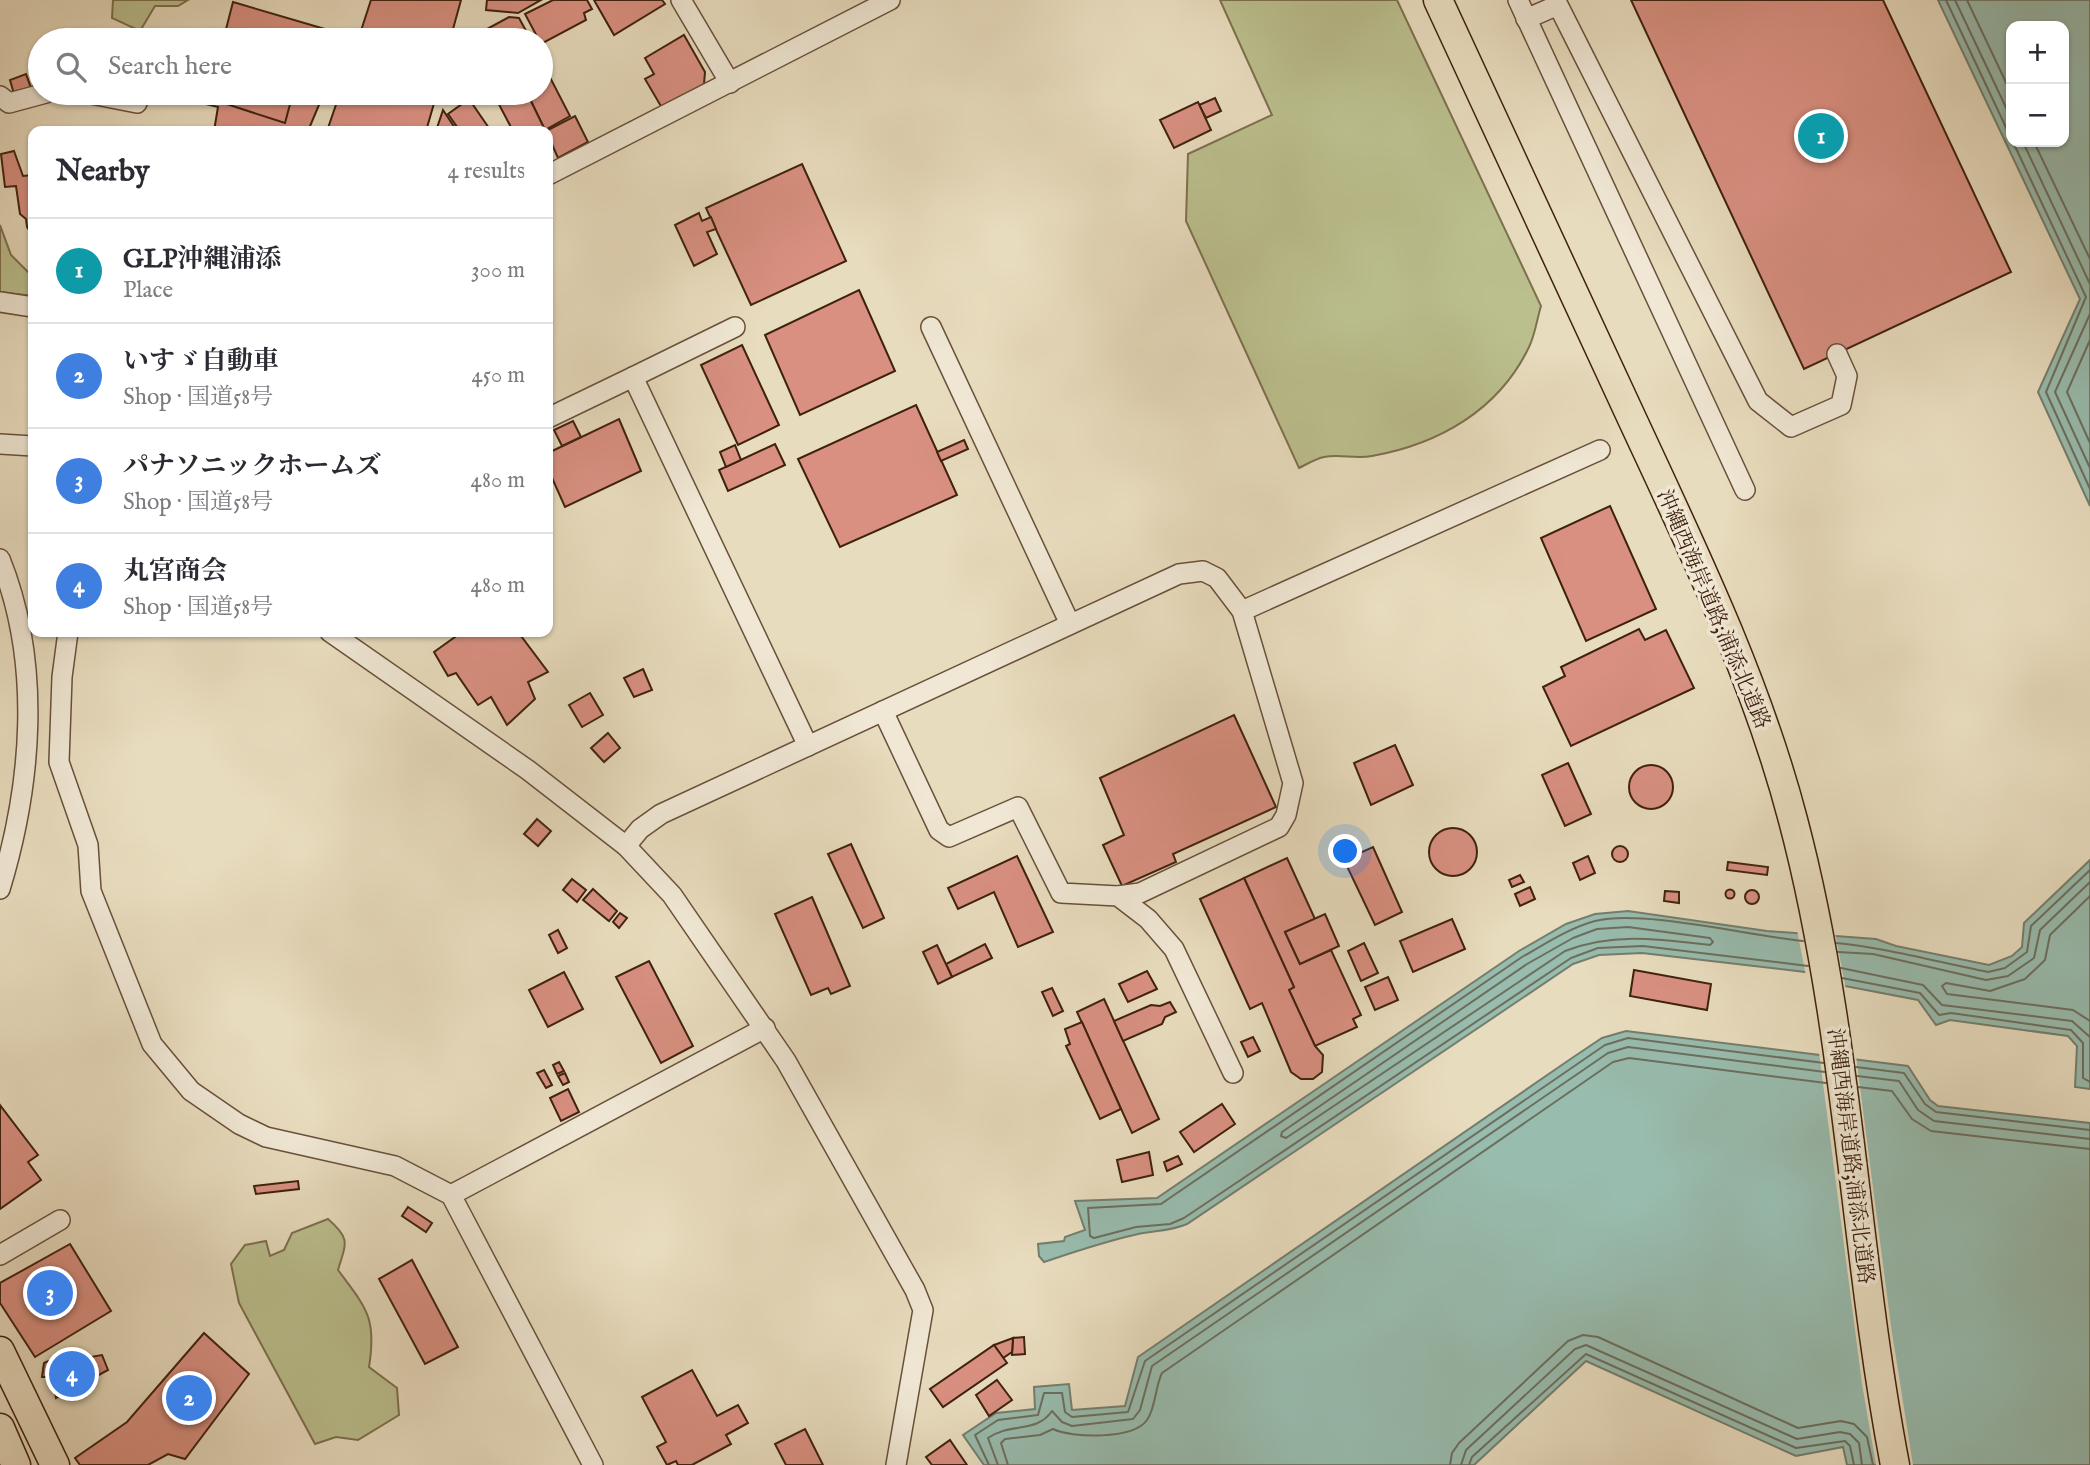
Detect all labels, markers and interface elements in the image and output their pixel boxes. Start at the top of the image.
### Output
map controls [2006,21,2069,147]
button: + [2006,21,2069,84]
search box [28,28,553,105]
icon: search [52,48,90,86]
text: Search here [108,50,232,83]
button: − [2006,84,2069,147]
pin: 1 [1798,110,1844,162]
text: Nearby [56,153,149,191]
text: 4 results [447,157,525,186]
text: GLP沖縄浦添 [123,243,281,276]
text: 1 [75,256,83,285]
text: 300 m [471,256,525,285]
text: Place [123,276,173,305]
text: いすゞ自動車 [123,345,279,378]
text: 2 [74,361,84,390]
text: 450 m [471,361,525,390]
text: Shop · 国道58号 [123,383,273,412]
text: パナソニックホームズ [123,450,381,483]
text: 3 [75,466,83,495]
text: 480 m [471,466,525,495]
street label: 沖縄西海岸道路;浦添北道路 [1650,486,1775,734]
text: Shop · 国道58号 [123,488,273,517]
text: 丸宮商会 [123,555,227,588]
text: 4 [73,571,85,600]
text: 480 m [471,571,525,600]
text: Shop · 国道58号 [123,593,273,622]
your location [1328,834,1362,868]
street label: 沖縄西海岸道路;浦添北道路 [1820,1027,1879,1286]
pin: 3 [27,1267,73,1319]
pin: 4 [49,1348,95,1400]
pin: 2 [166,1372,212,1424]

